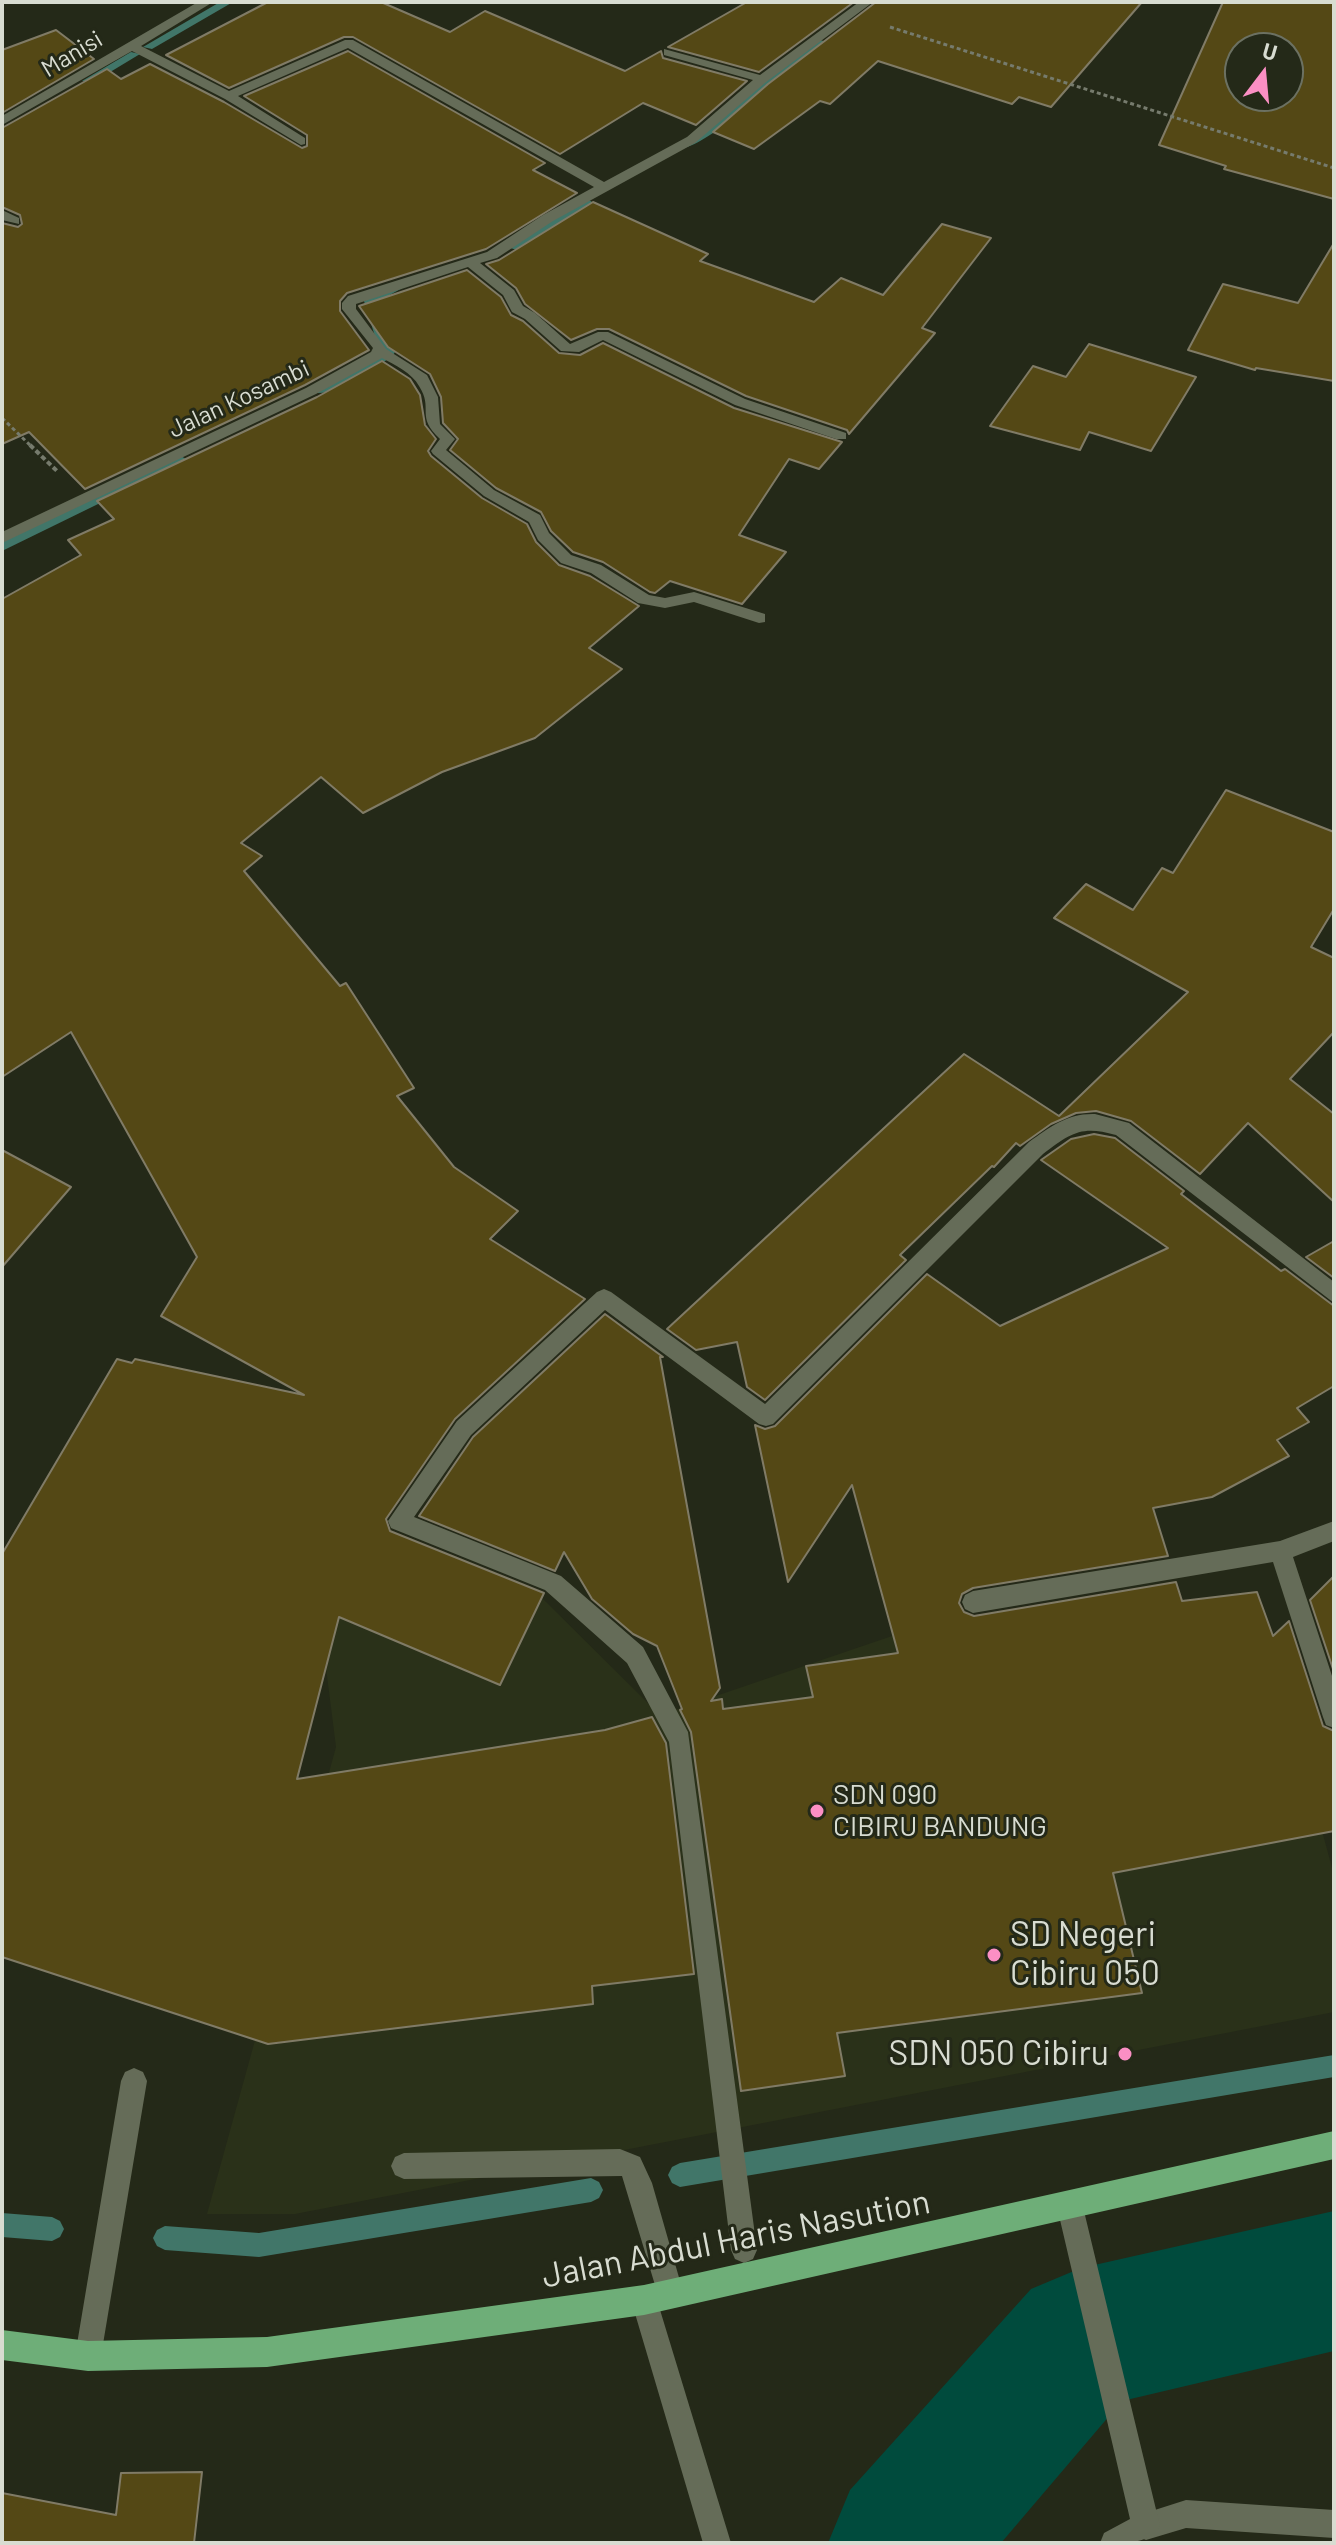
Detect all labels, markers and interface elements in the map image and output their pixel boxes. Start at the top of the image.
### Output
street label: Manisi [36,25,108,83]
north arrow [1224,32,1304,112]
text: U [1260,36,1280,65]
street label: Jalan Kosambi [164,354,314,444]
place label: SDN 090 CIBIRU BANDUNG [833,1778,1047,1844]
marker: SDN 090 CIBIRU BANDUNG [808,1802,826,1820]
place label: SD Negeri Cibiru 050 [1010,1915,1160,1994]
marker: SD Negeri Cibiru 050 [985,1946,1003,1964]
place label: SDN 050 Cibiru [889,2034,1109,2074]
marker: SDN 050 Cibiru [1116,2045,1134,2063]
street label: Jalan Abdul Haris Nasution [539,2181,933,2297]

